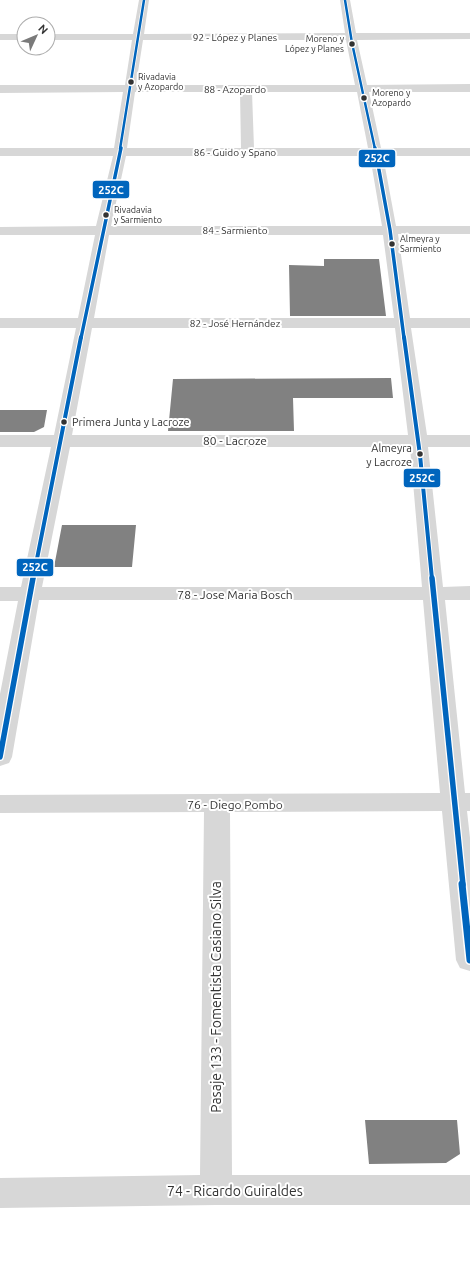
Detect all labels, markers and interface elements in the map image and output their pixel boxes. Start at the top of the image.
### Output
north arrow [16,16,56,56]
text: N [36,22,50,36]
street label: 92 - López y Planes [193,32,277,43]
place label: Moreno y López y Planes [285,34,345,54]
marker: Moreno y López y Planes [347,39,357,49]
place label: Rivadavia y Azopardo [138,72,184,92]
marker: Rivadavia y Azopardo [126,77,136,87]
street label: 88 - Azopardo [204,84,266,95]
place label: Moreno y Azopardo [372,88,411,108]
marker: Moreno y Azopardo [359,93,369,103]
street label: 86 - Guido y Spano [194,147,276,158]
line badge: 252C [358,149,396,168]
text: 252C [364,152,390,164]
line badge: 252C [92,180,130,199]
text: 252C [98,184,124,196]
place label: Rivadavia y Sarmiento [114,205,162,225]
marker: Rivadavia y Sarmiento [101,210,111,220]
street label: 84 - Sarmiento [203,225,268,236]
place label: Almeyra y Sarmiento [400,234,442,254]
marker: Almeyra y Sarmiento [387,239,397,249]
street label: 82 - José Hernández [190,318,281,329]
place label: Primera Junta y Lacroze [72,416,190,428]
marker: Primera Junta y Lacroze [59,417,69,427]
street label: 80 - Lacroze [203,434,267,447]
place label: Almeyra y Lacroze [366,442,412,468]
marker: Almeyra y Lacroze [415,449,425,459]
line badge: 252C [403,468,441,488]
text: 252C [409,472,435,484]
line badge: 252C [16,558,54,577]
text: 252C [22,561,48,573]
street label: 78 - Jose Maria Bosch [177,588,293,601]
street label: 76 - Diego Pombo [187,798,283,811]
street label: Pasaje 133 - Fomentista Casiano Silva [208,881,224,1113]
street label: 74 - Ricardo Guiraldes [167,1183,303,1199]

